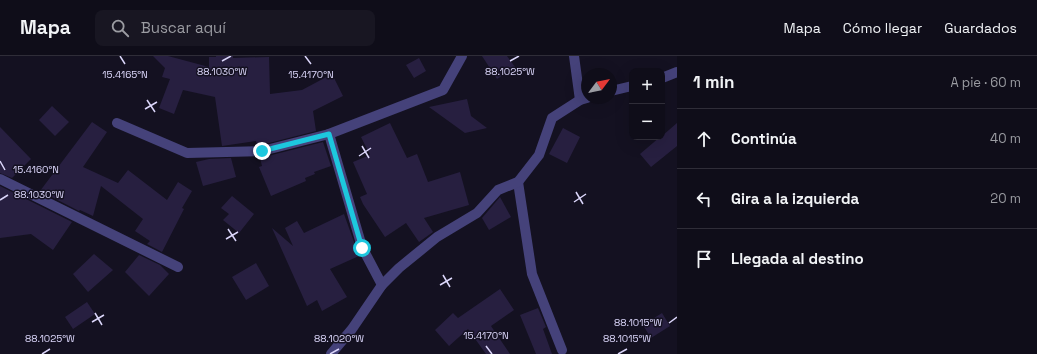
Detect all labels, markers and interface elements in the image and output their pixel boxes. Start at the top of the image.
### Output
search box [95,10,375,46]
text: Mapa [20,15,71,40]
icon: search [109,17,131,39]
text: Buscar aquí [141,18,226,37]
text: Mapa [784,19,821,37]
text: Cómo llegar [843,19,922,37]
text: Guardados [944,19,1017,37]
text: 88.1030°W [197,65,247,78]
text: 88.1025°W [485,65,535,78]
text: 15.4165°N [102,68,148,81]
text: 15.4170°N [288,68,334,81]
north arrow [581,68,617,104]
map controls [629,68,665,140]
button: + [629,68,665,104]
text: 1 min [693,71,735,93]
text: A pie · 60 m [950,74,1021,91]
button: − [629,104,665,140]
icon: ahead [693,128,715,150]
text: Continúa [731,129,797,148]
text: 40 m [990,130,1021,147]
route end [253,142,271,160]
text: 15.4160°N [13,163,59,176]
text: 88.1030°W [14,188,64,201]
icon: left [693,188,715,210]
text: Gira a la izquierda [731,189,859,208]
text: 20 m [990,190,1021,207]
route start [353,239,371,257]
icon: arrive [693,248,715,270]
text: Llegada al destino [731,249,864,268]
text: 88.1015°W [614,316,662,329]
text: 15.4170°N [463,329,509,342]
text: 88.1025°W [25,332,75,345]
text: 88.1020°W [314,332,364,345]
text: 88.1015°W [603,332,651,345]

